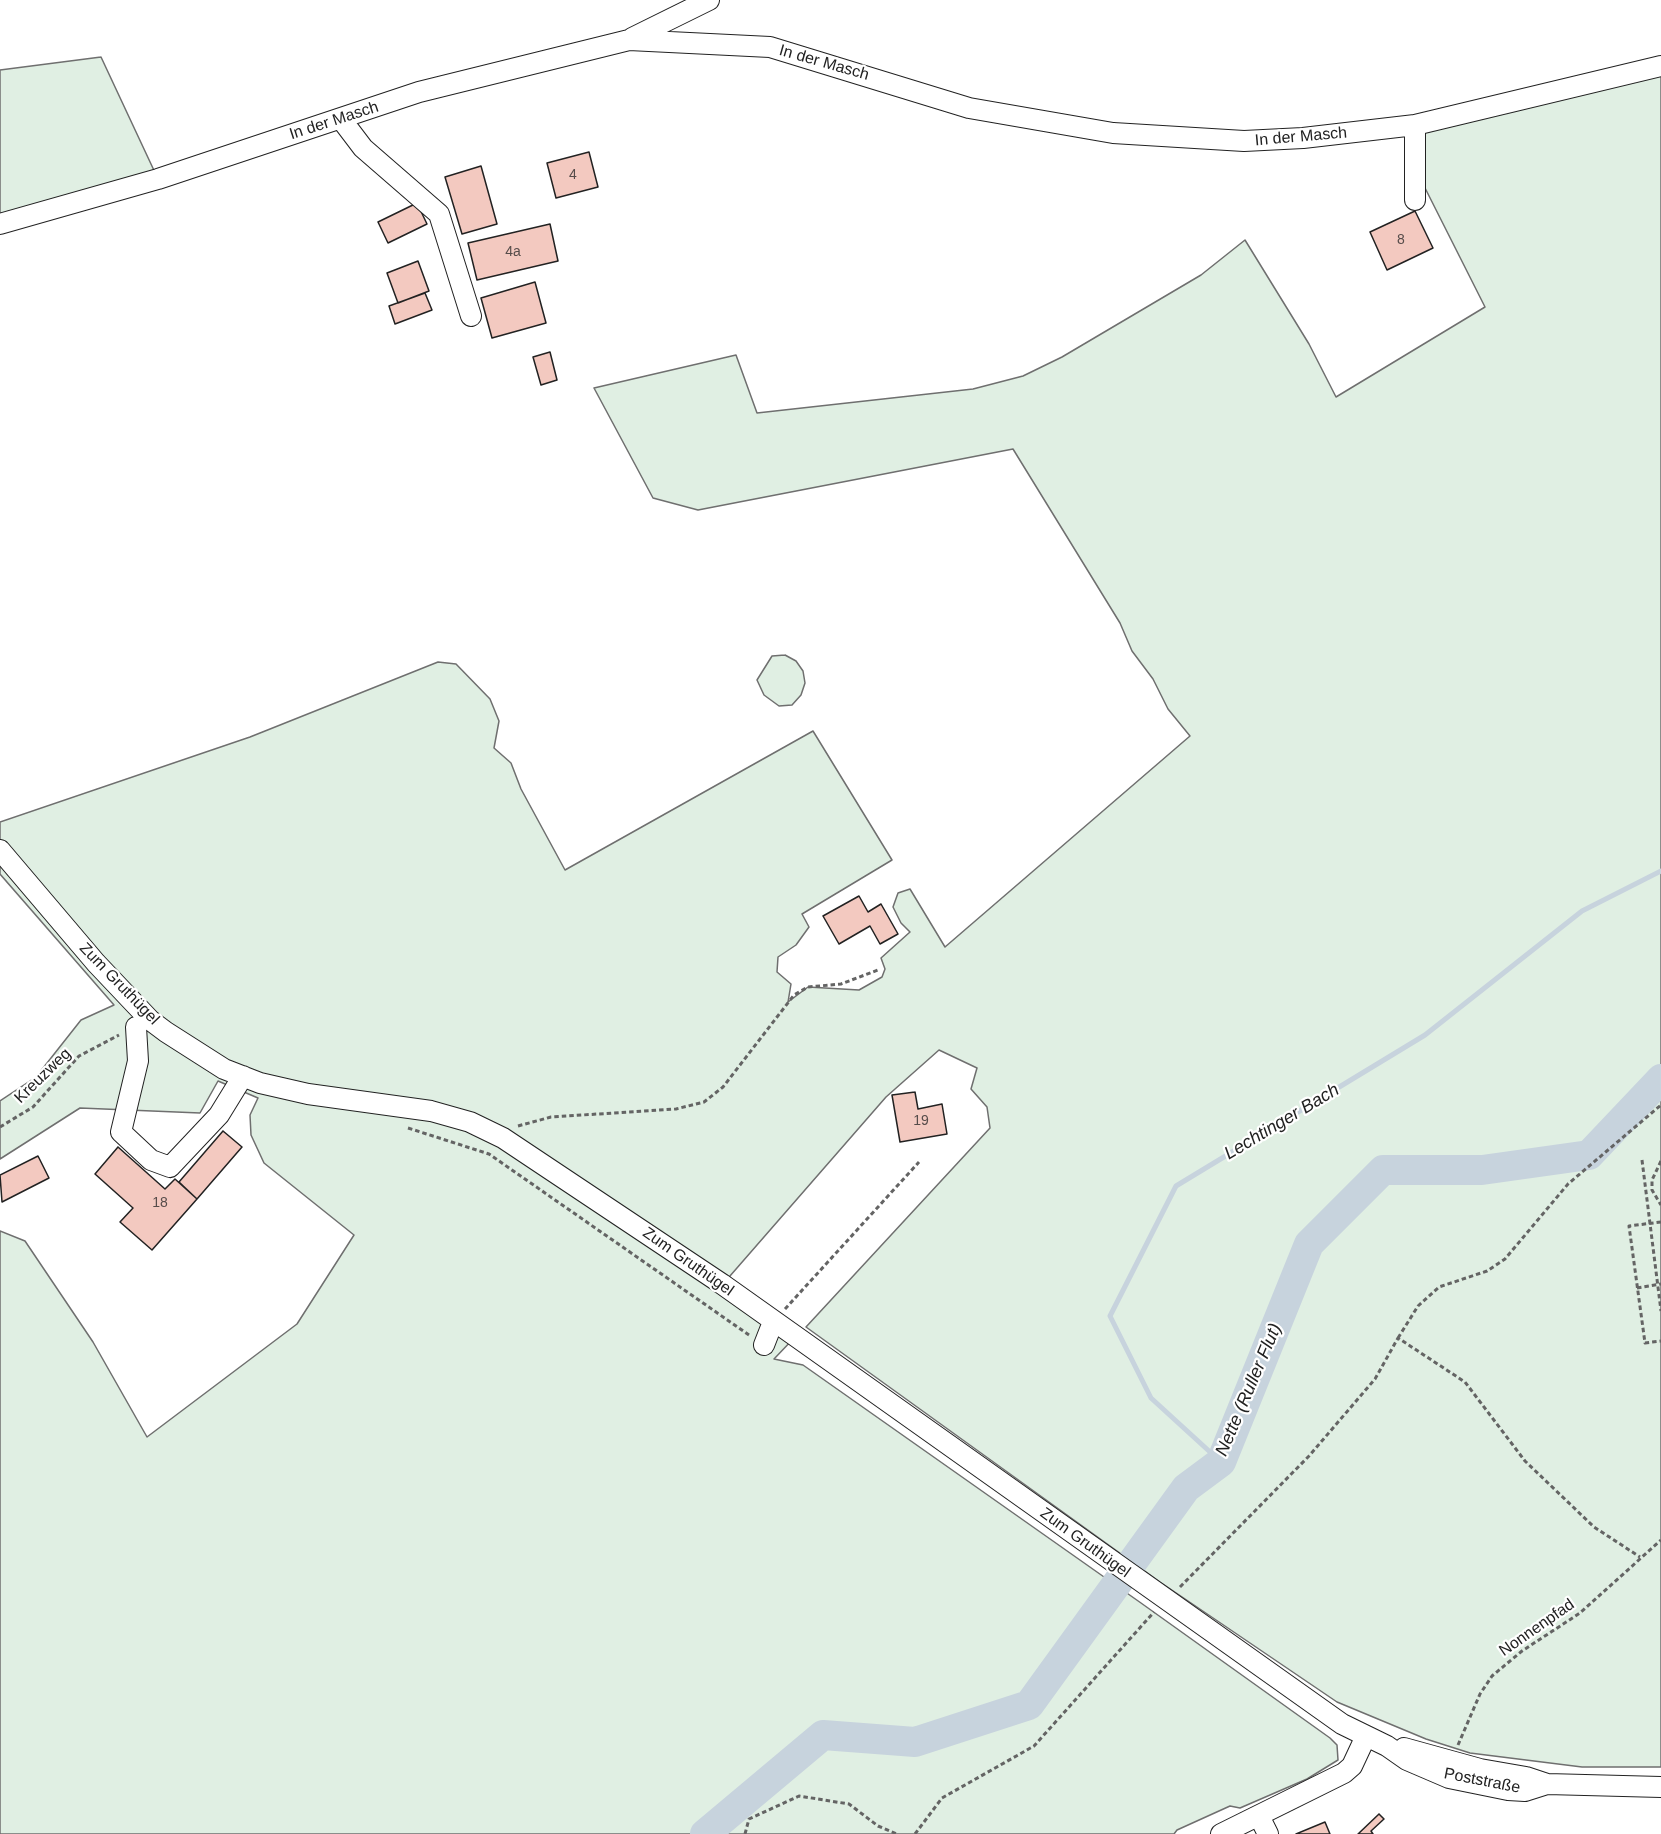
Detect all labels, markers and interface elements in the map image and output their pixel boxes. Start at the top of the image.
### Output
street label: In der Masch [777,41,871,85]
street label: In der Masch [287,98,381,144]
street label: In der Masch [1254,123,1348,151]
house number: 4 [569,167,577,183]
house number: 8 [1397,232,1405,248]
house number: 4a [505,244,521,260]
street label: Zum Gruthügel [75,939,163,1029]
street label: Kreuzweg [11,1044,75,1108]
water label: Lechtinger Bach [1221,1079,1343,1165]
house number: 19 [913,1113,929,1129]
house number: 18 [152,1195,168,1211]
street label: Zum Gruthügel [639,1224,737,1300]
water label: Nette (Ruller Flut) [1211,1320,1287,1460]
street label: Zum Gruthügel [1036,1504,1134,1582]
street label: Nonnenpfad [1496,1595,1578,1661]
street label: Poststraße [1442,1764,1522,1798]

